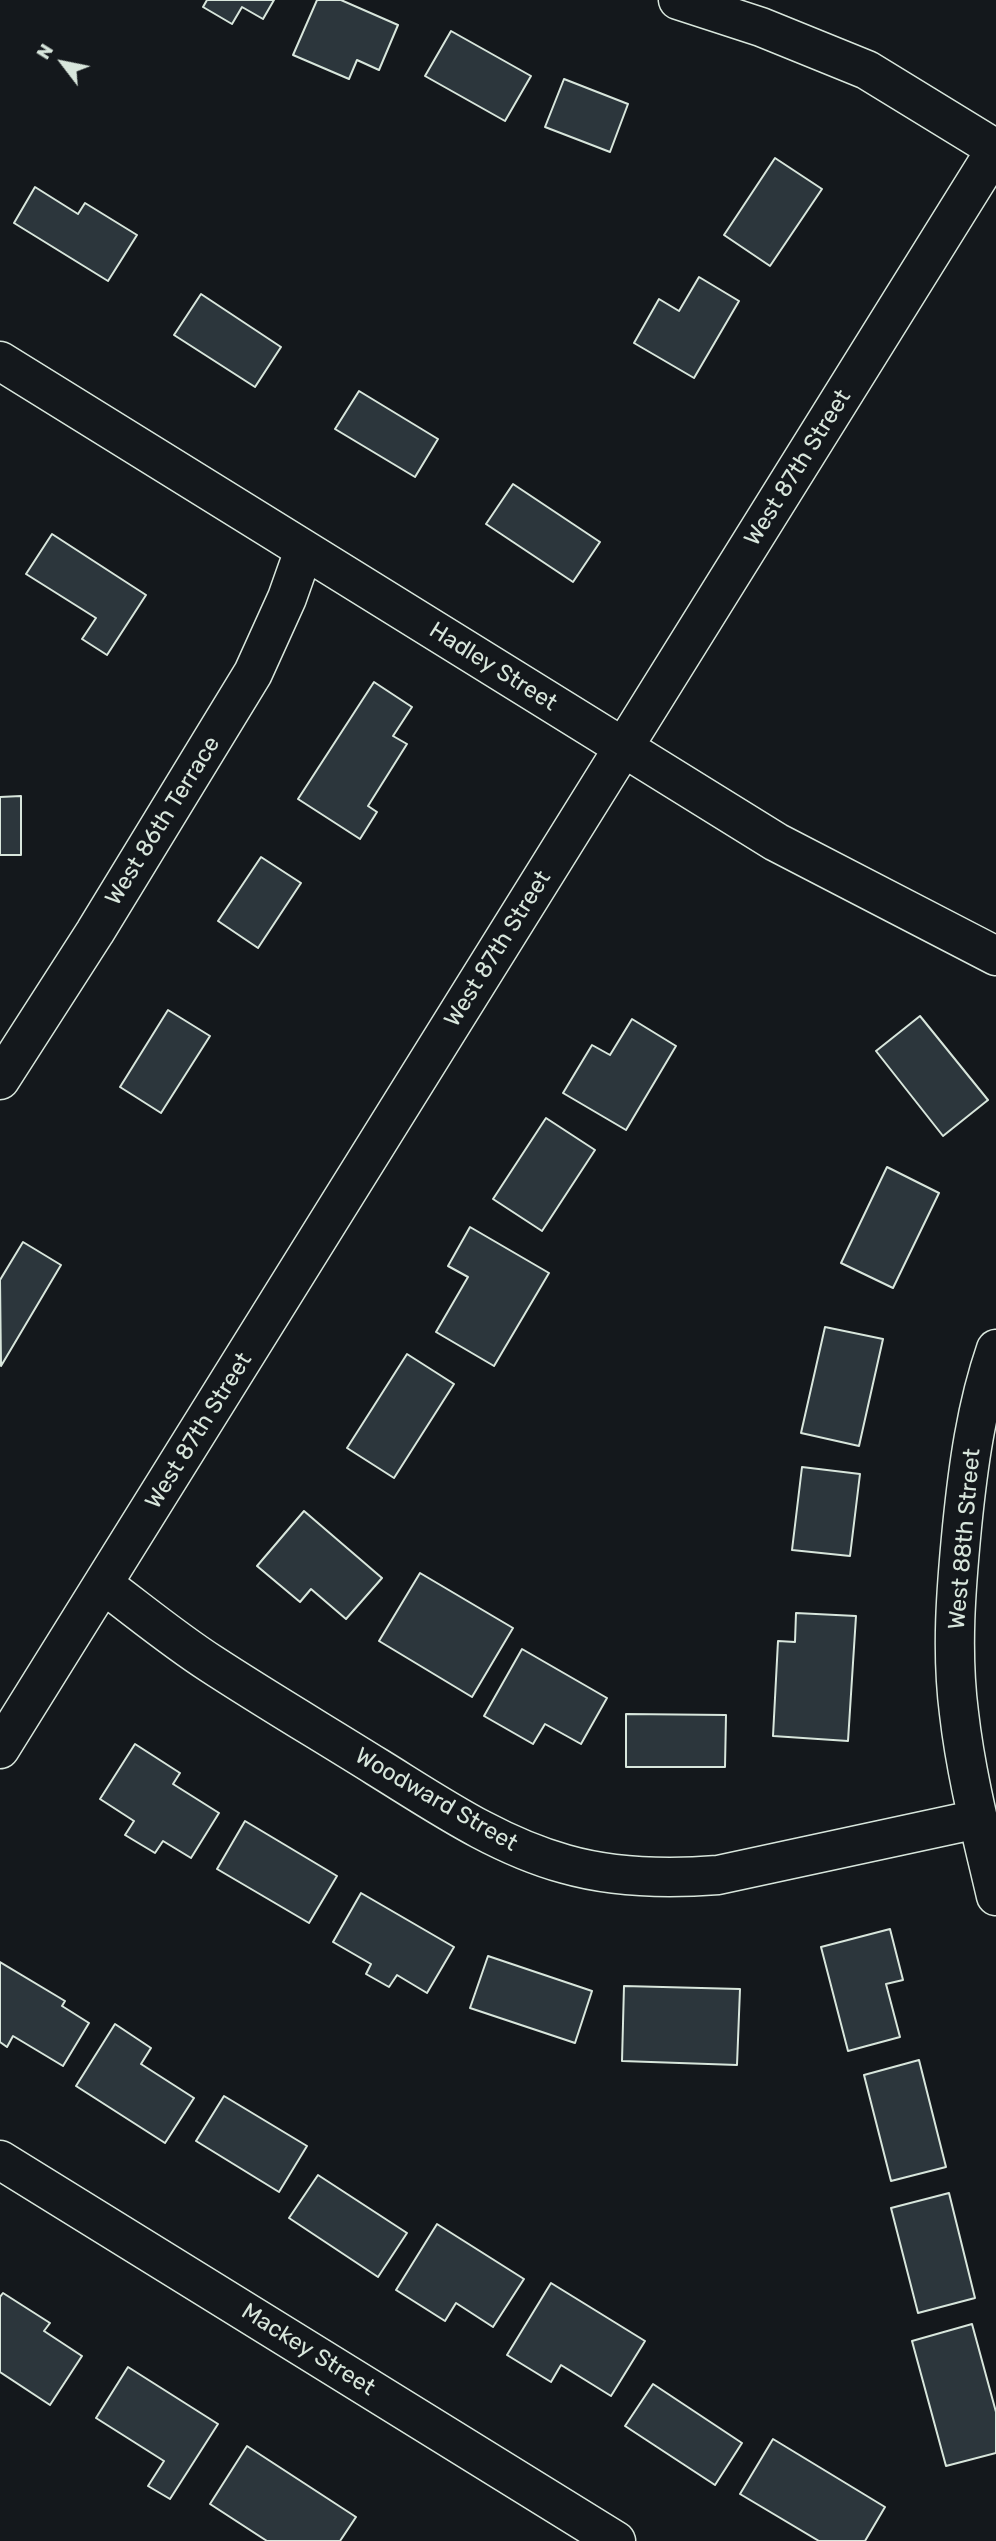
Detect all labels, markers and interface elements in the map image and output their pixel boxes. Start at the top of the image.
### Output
north arrow [28,28,98,98]
text: N [31,40,58,64]
street label: West 87th Street [739,385,857,551]
street label: Hadley Street [424,617,562,717]
street label: West 86th Terrace [100,731,226,911]
street label: West 87th Street [439,866,557,1032]
street label: West 87th Street [140,1348,258,1514]
street label: West 88th Street [943,1447,987,1631]
street label: Woodward Street [350,1742,522,1858]
street label: Mackey Street [236,2298,380,2402]

